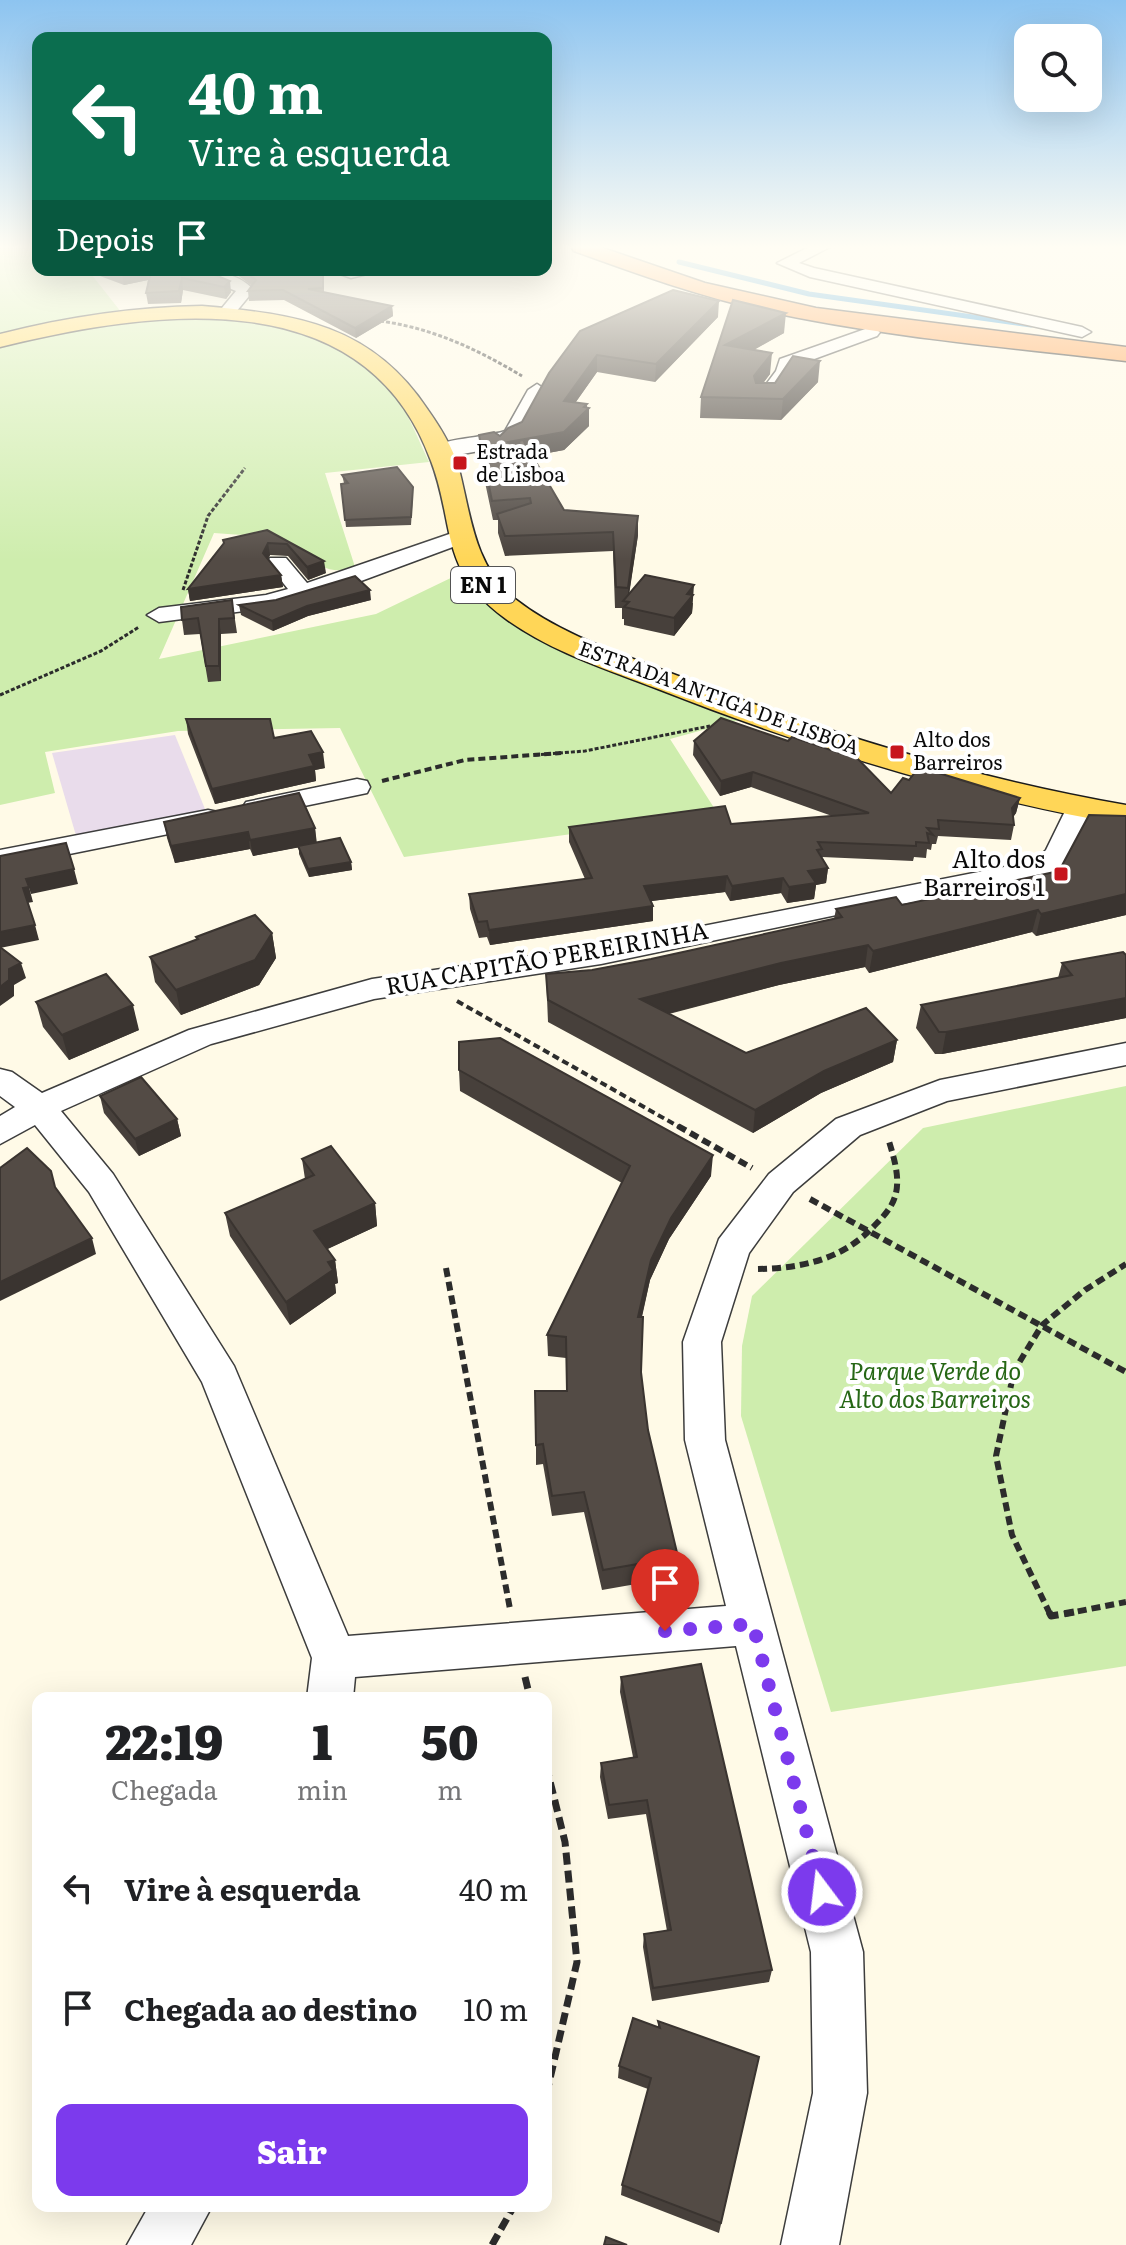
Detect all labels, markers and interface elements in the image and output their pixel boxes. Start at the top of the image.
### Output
map controls [1014,24,1102,112]
button: search [1014,24,1102,112]
text: 40 m [188,48,323,131]
icon: left [56,64,160,168]
text: Vire à esquerda [188,124,450,177]
text: Depois [56,216,154,260]
icon: arrive [170,216,214,260]
place label: Estrada de Lisboa [476,435,565,488]
marker: Estrada de Lisboa [451,454,469,472]
road number: EN 1 [451,567,515,603]
street label: ESTRADA ANTIGA DE LISBOA [575,631,864,761]
place label: Alto dos Barreiros [913,723,1002,776]
marker: Alto dos Barreiros [888,743,906,761]
place label: Alto dos Barreiros 1 [923,840,1045,903]
marker: Alto dos Barreiros 1 [1052,865,1070,883]
street label: RUA CAPITÃO PEREIRINHA [382,911,711,1002]
park label: Parque Verde do Alto dos Barreiros [839,1352,1031,1415]
pin [631,1549,699,1631]
icon: arrive [643,1561,687,1605]
text: 22:19 [105,1704,223,1775]
text: 1 [312,1704,332,1775]
text: 50 [421,1704,479,1775]
text: Chegada [111,1769,218,1808]
text: min [297,1769,348,1808]
text: m [437,1769,462,1808]
position arrow [780,1850,864,1934]
icon: left [56,1866,100,1910]
text: Vire à esquerda [124,1866,360,1910]
text: 40 m [459,1866,528,1910]
icon: arrive [56,1986,100,2030]
text: Chegada ao destino [124,1986,417,2030]
text: 10 m [463,1986,528,2030]
button: Sair [56,2104,528,2196]

